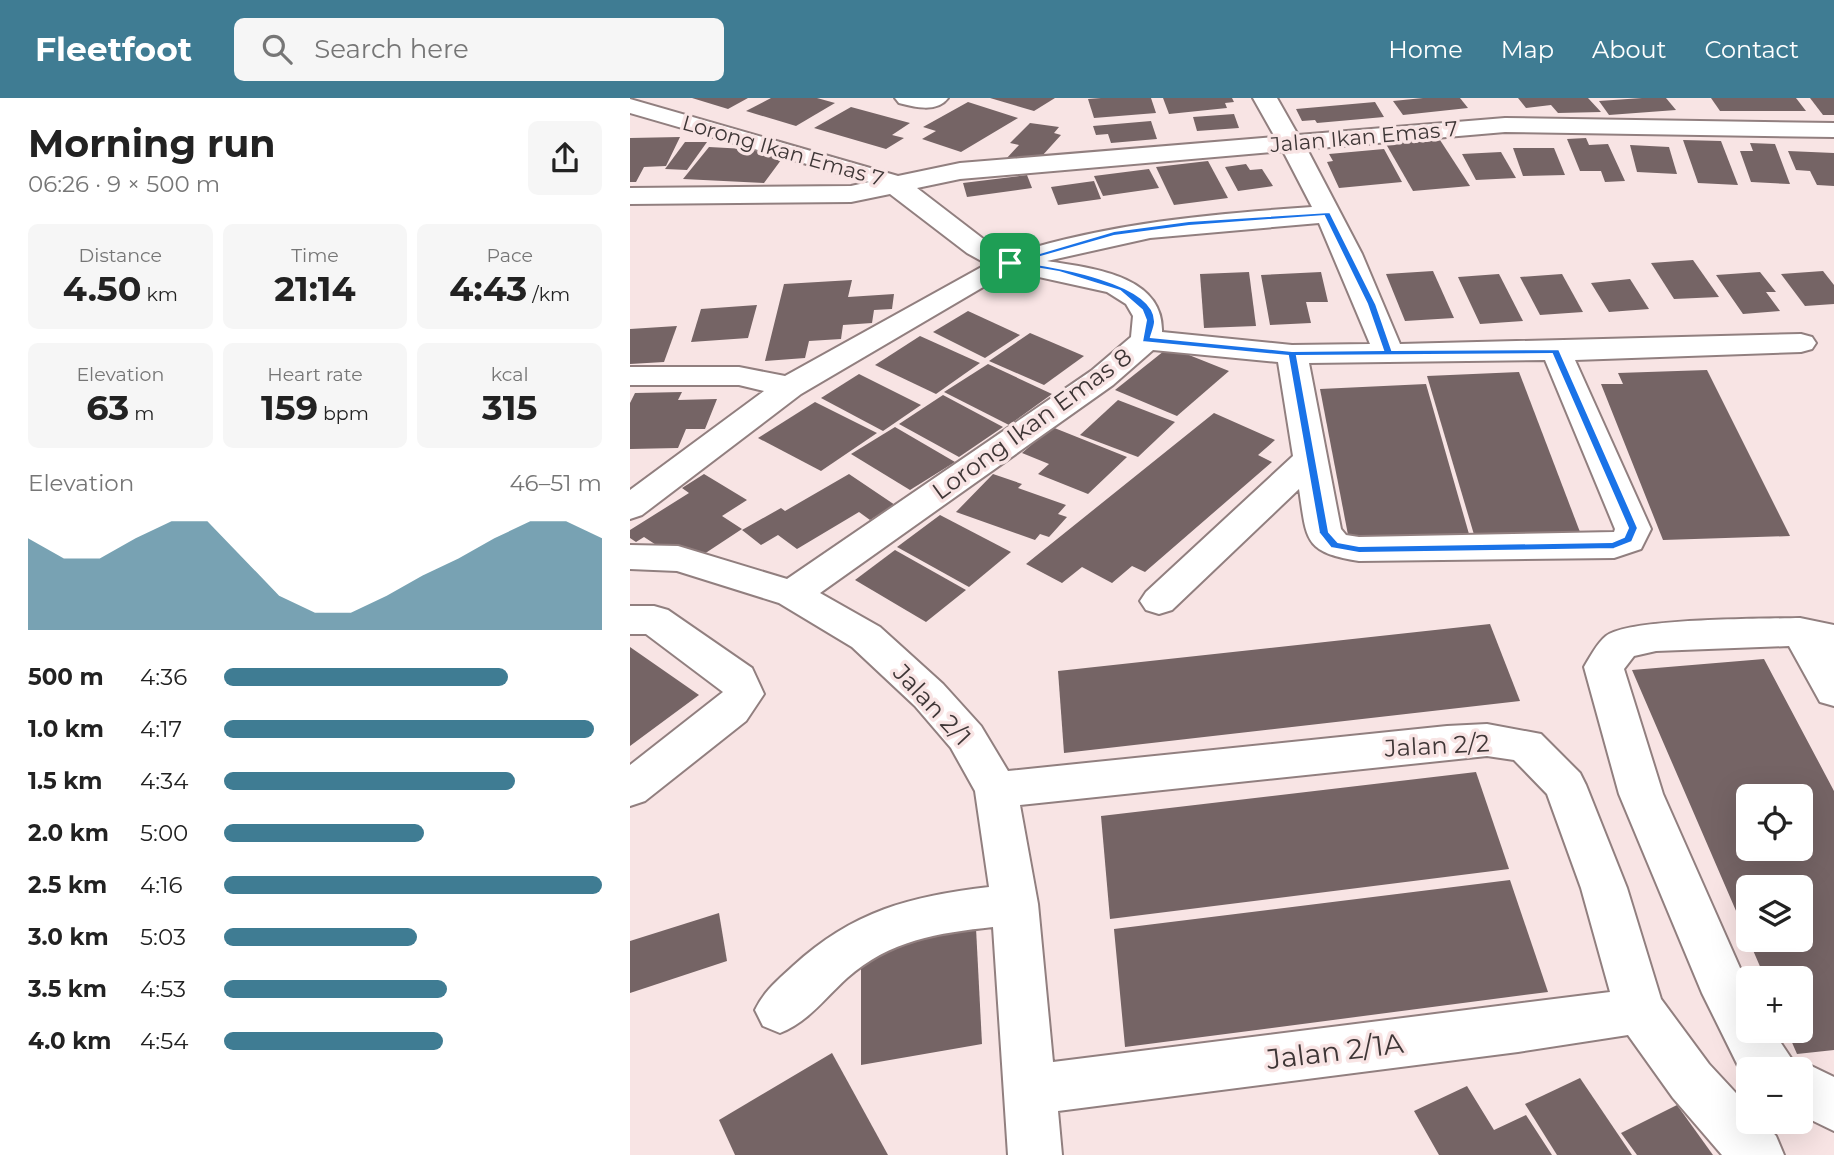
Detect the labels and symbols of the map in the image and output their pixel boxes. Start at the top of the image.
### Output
street label: Lorong Ikan Emas 7 [680,110,887,191]
street label: Jalan Ikan Emas 7 [1268,116,1459,157]
pin [980,233,1040,293]
street label: Lorong Ikan Emas 8 [926,342,1137,506]
street label: Jalan 2/1 [887,657,977,751]
street label: Jalan 2/2 [1383,728,1490,763]
street label: Jalan 2/1A [1264,1026,1406,1076]

